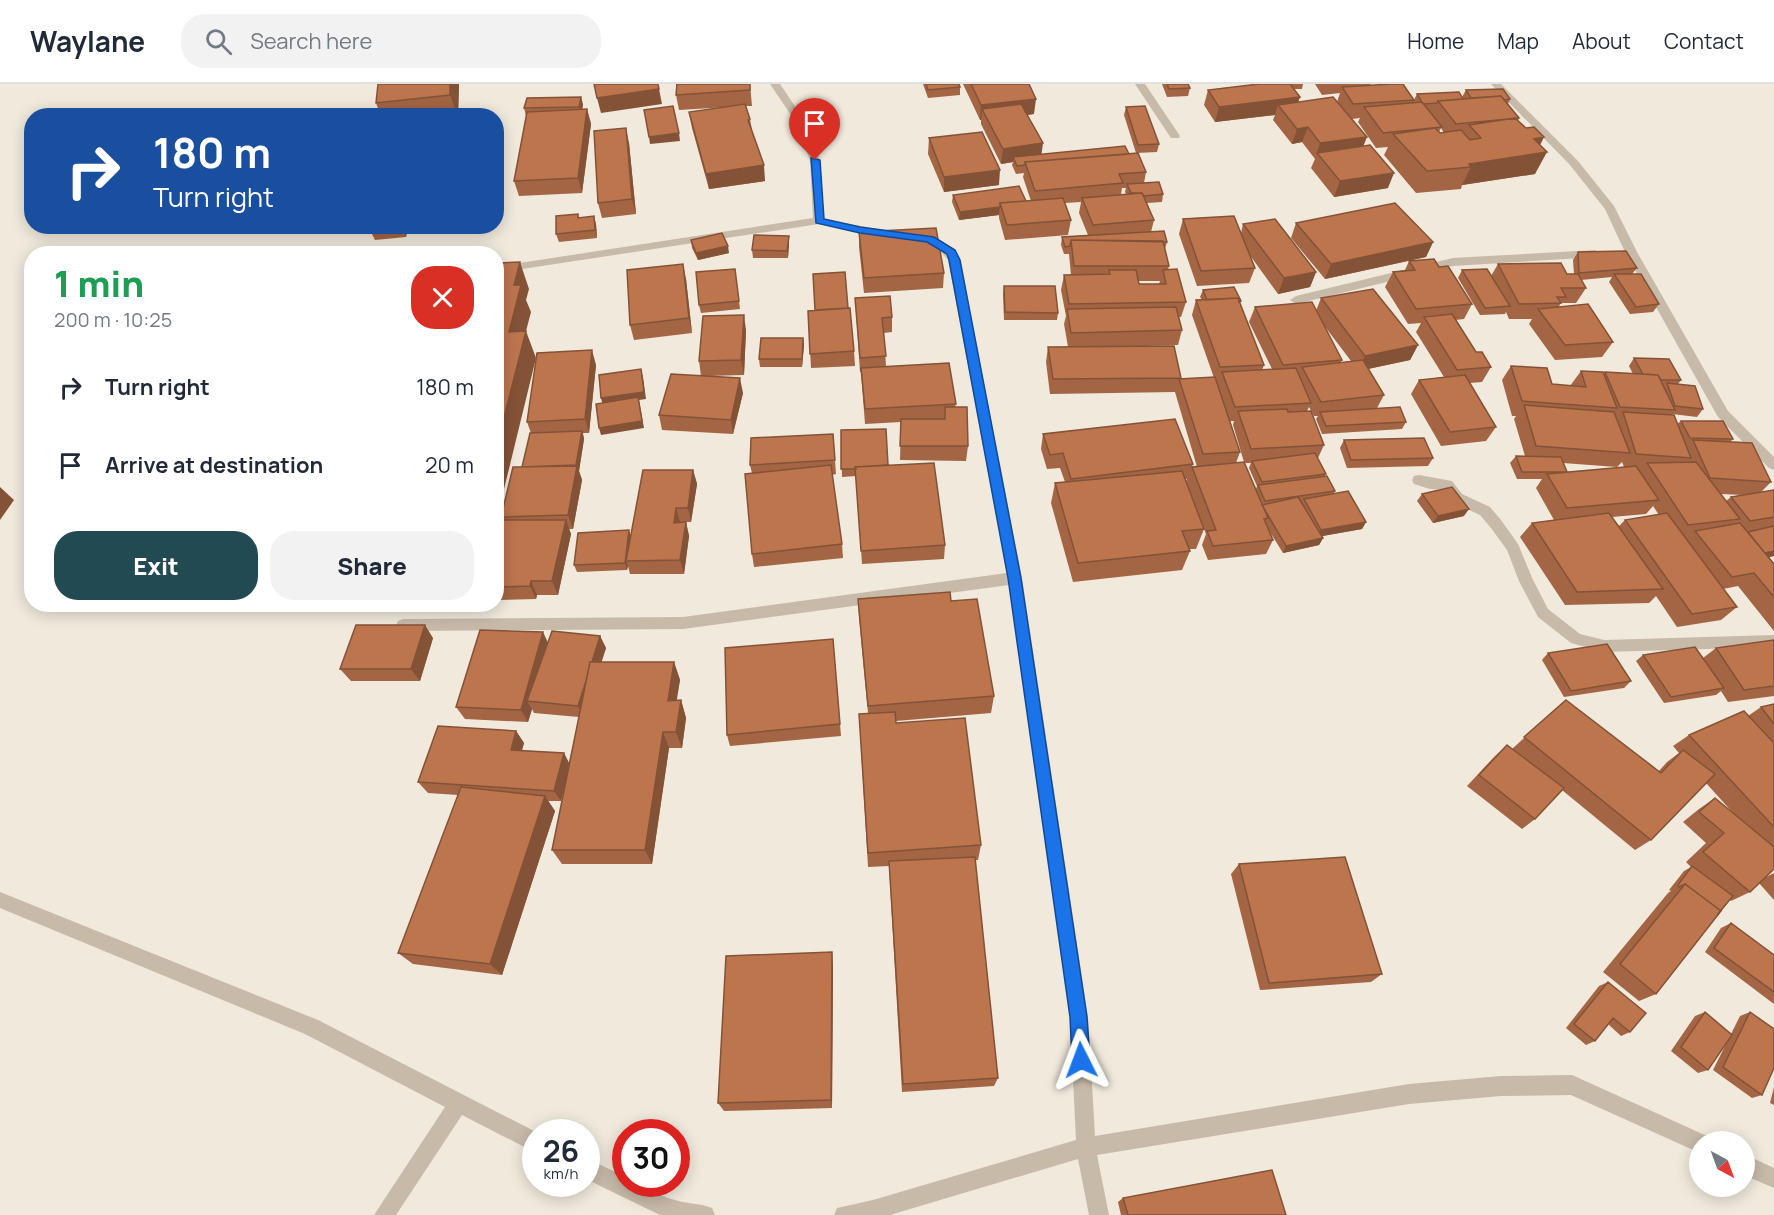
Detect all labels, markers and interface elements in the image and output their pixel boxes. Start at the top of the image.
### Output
search box [181,14,601,68]
text: Waylane [30,22,145,60]
icon: search [202,25,235,58]
text: Search here [250,26,372,56]
text: Home [1407,27,1464,55]
text: Map [1497,27,1539,55]
text: About [1572,27,1631,55]
text: Contact [1664,27,1744,55]
pin [789,98,840,160]
icon: arrive [798,107,831,140]
text: 180 m [153,123,271,181]
icon: right [54,132,132,210]
text: Turn right [153,178,274,215]
text: 1 min [54,259,144,308]
button: close [411,266,474,329]
text: 200 m · 10:25 [54,306,172,333]
icon: right [54,371,87,404]
text: Turn right [105,372,210,402]
text: 180 m [416,372,474,402]
icon: arrive [54,449,87,482]
text: Arrive at destination [105,450,323,480]
text: 20 m [425,450,474,480]
button: Exit [54,531,258,600]
button: Share [270,531,474,600]
position arrow [1049,1028,1113,1092]
speed limit sign: 30 [612,1119,690,1197]
text: 26 [543,1130,579,1171]
north arrow [1689,1131,1755,1197]
map controls [1689,1131,1755,1197]
text: km/h [544,1163,578,1184]

